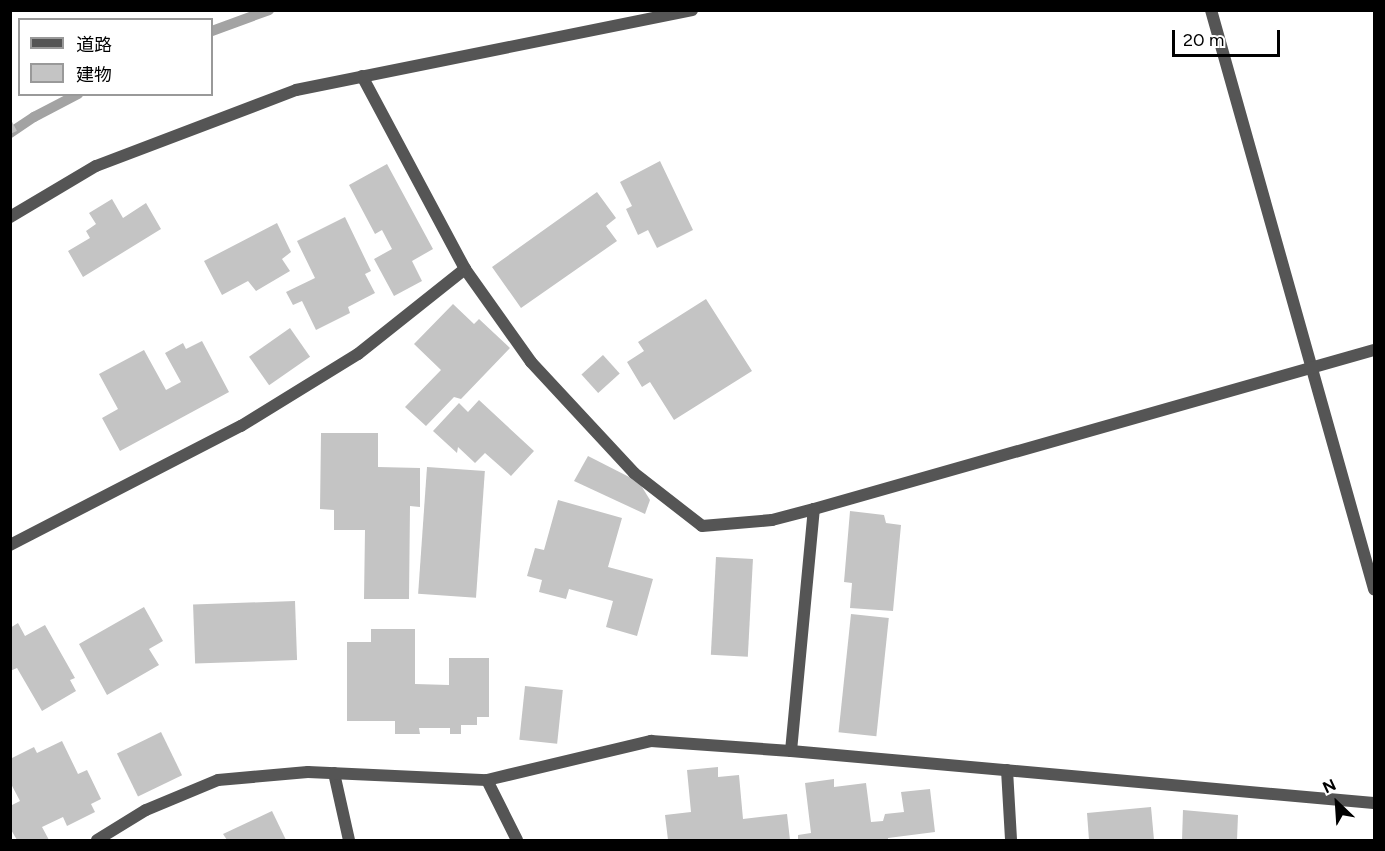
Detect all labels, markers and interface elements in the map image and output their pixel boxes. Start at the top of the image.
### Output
legend [18,18,213,96]
scale bar [1175,18,1283,56]
text: 20 m [1183,29,1224,51]
text: 道路 [76,34,112,56]
text: 建物 [76,64,112,86]
north arrow [1307,773,1367,833]
text: N [1320,775,1339,797]

